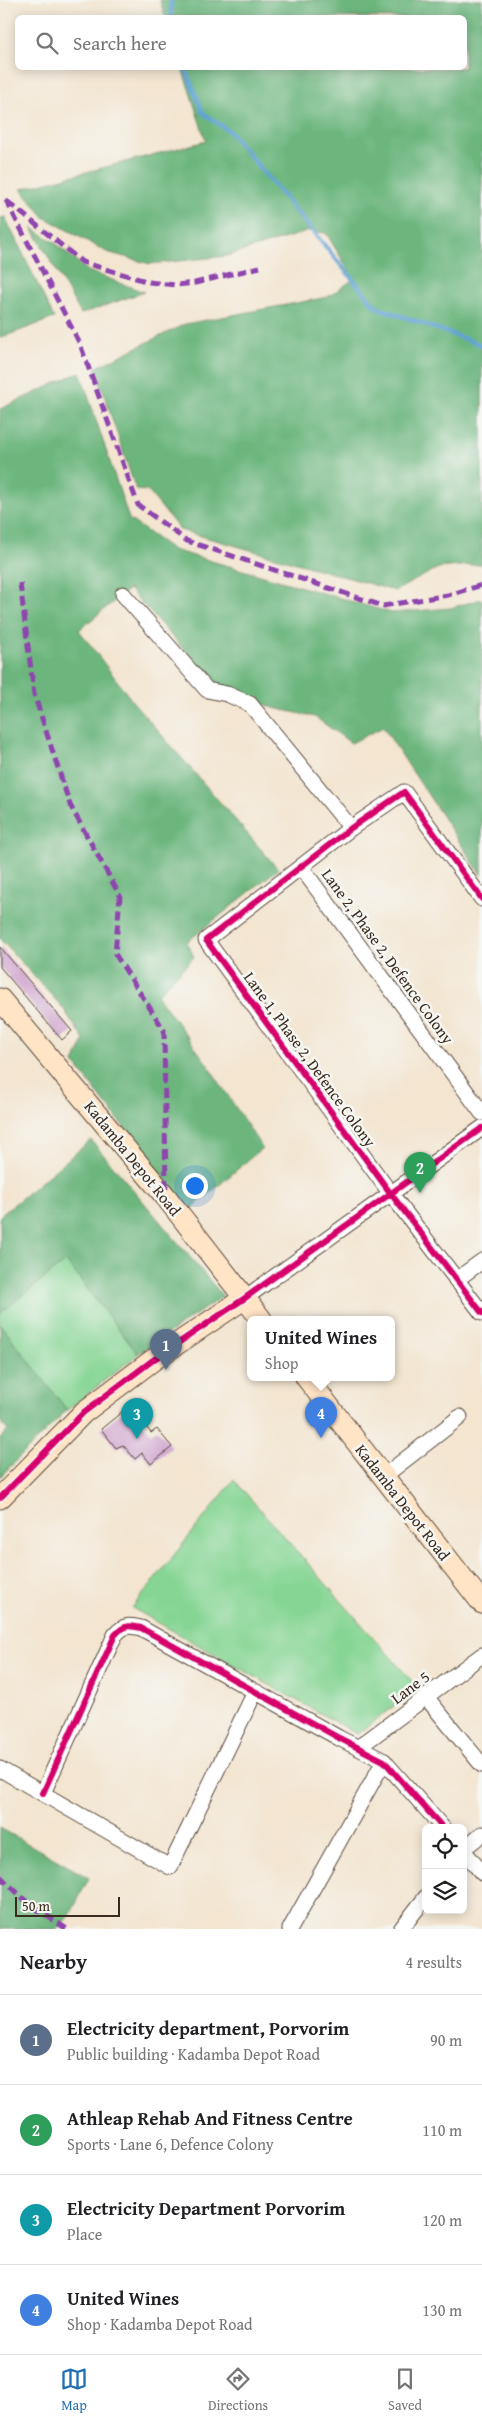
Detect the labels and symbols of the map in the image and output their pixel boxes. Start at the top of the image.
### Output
street label: Lane 2, Phase 2, Defence Colony [316,863,460,1049]
street label: Lane 1, Phase 2, Defence Colony [238,966,382,1152]
street label: Kadamba Depot Road [79,1095,187,1221]
pin: 2 [404,1152,436,1193]
your location [182,1173,208,1199]
pin: 1 [150,1329,182,1370]
pin: 4 [305,1397,337,1438]
pin: 3 [121,1398,153,1439]
street label: Kadamba Depot Road [350,1439,457,1566]
street label: Lane 5 [386,1664,434,1710]
scale bar [15,1894,120,1917]

